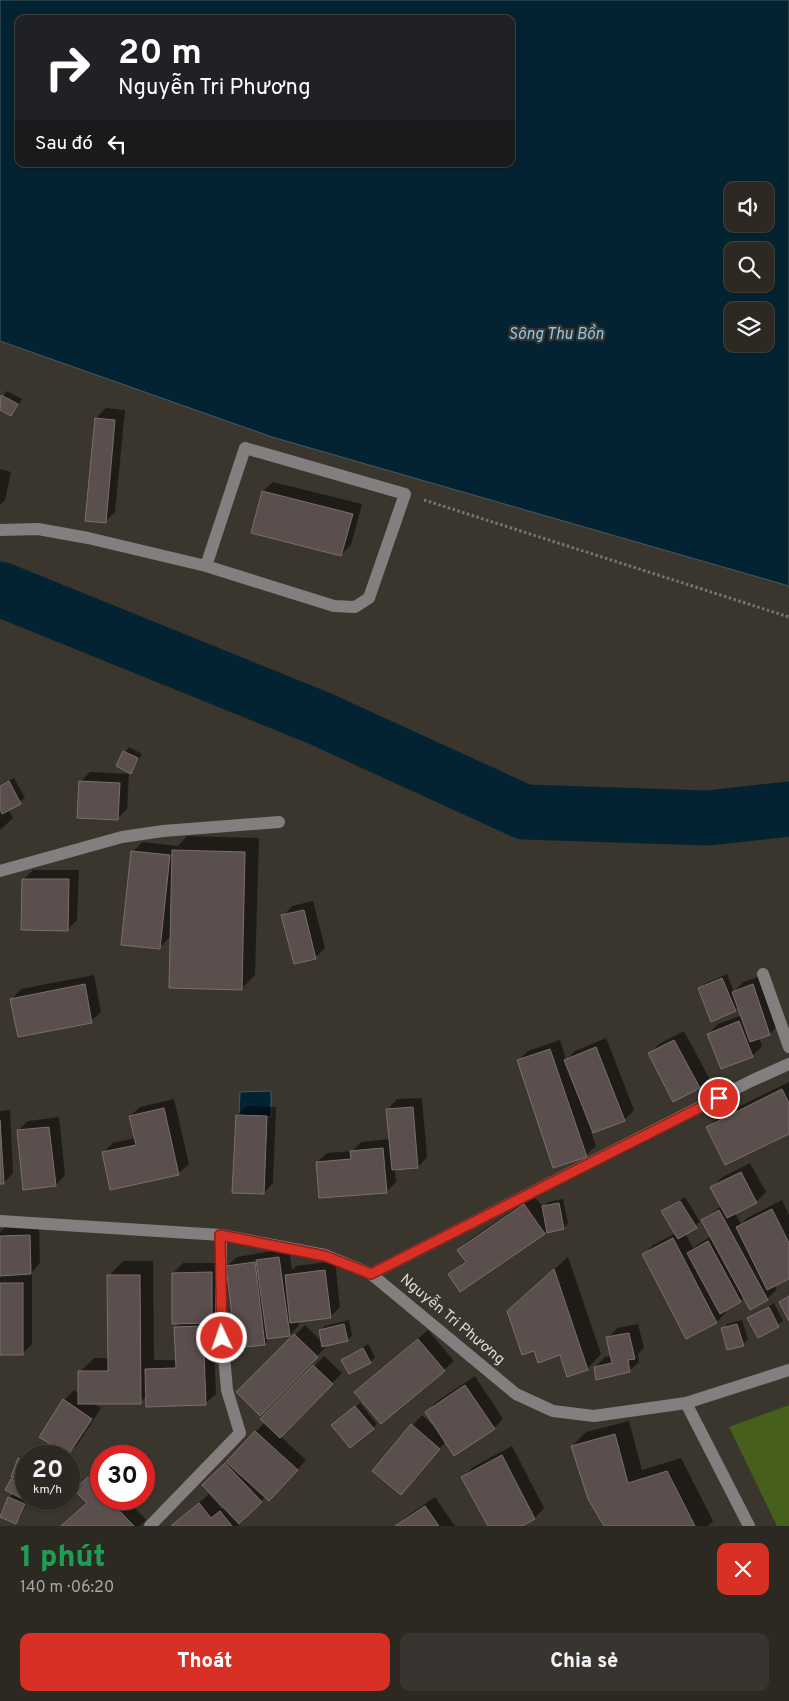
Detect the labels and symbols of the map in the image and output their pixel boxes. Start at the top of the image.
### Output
water label: Sông Thu Bồn [508,323,604,345]
pin [698,1077,740,1119]
street label: Nguyễn Tri Phương [396,1269,510,1369]
position arrow [195,1311,247,1363]
speed limit sign: 30 [90,1445,155,1510]

